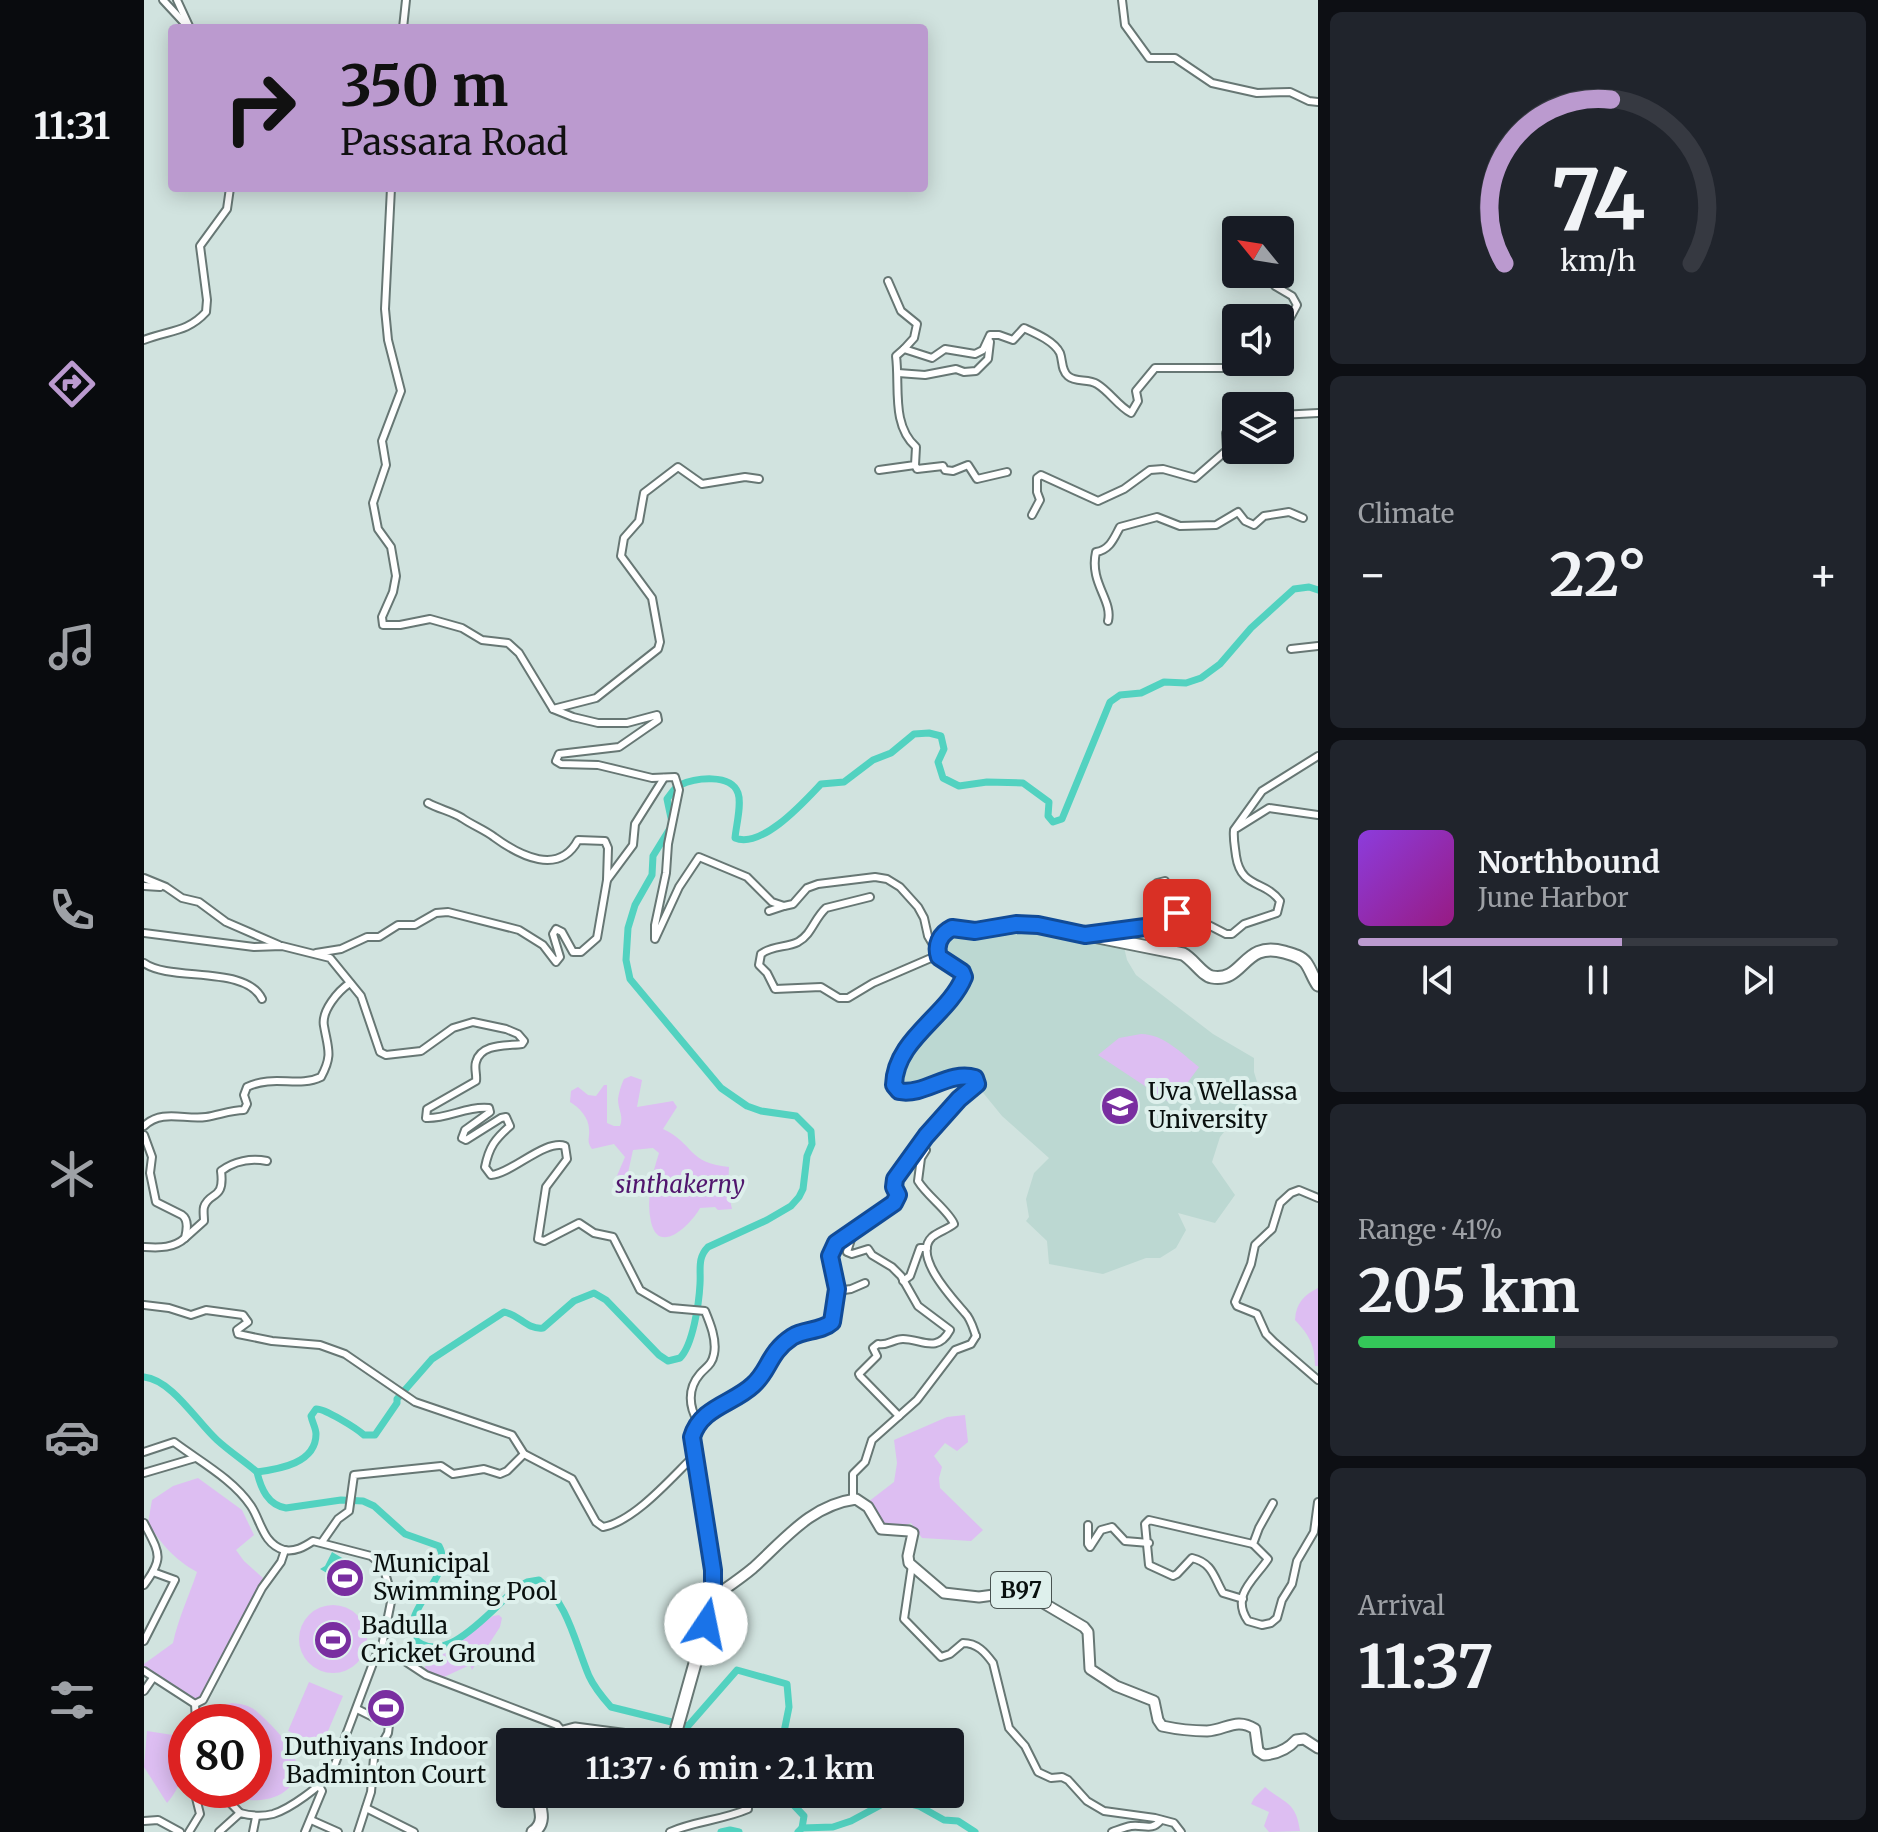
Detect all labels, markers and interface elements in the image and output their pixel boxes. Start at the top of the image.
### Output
text: 350 m [340,51,508,121]
icon: right [208,56,312,160]
text: 11:31 [34,104,110,149]
text: Passara Road [340,120,568,165]
text: 74 [1551,148,1645,253]
north arrow [1222,216,1294,288]
map controls [1222,216,1294,464]
text: km/h [1560,243,1636,279]
button: sound [1222,304,1294,376]
icon: directions [44,356,100,412]
button: layers [1222,392,1294,464]
text: Climate [1358,497,1454,530]
text: 22° [1549,537,1647,612]
text: − [1358,547,1387,602]
text: + [1809,547,1838,602]
icon: music [44,619,100,675]
text: Northbound [1478,843,1660,881]
pin [1143,879,1211,947]
text: June Harbor [1478,881,1629,914]
icon: phone [44,882,100,938]
icon: arrive [1155,891,1199,935]
icon: previous [1416,958,1460,1002]
icon: pause [1576,958,1620,1002]
icon: next [1736,958,1780,1002]
place label: Uva Wellassa University [1148,1076,1298,1135]
school or university icon: Uva Wellassa University [1099,1085,1141,1127]
icon: climate [44,1146,100,1202]
park label: sinthakerny [615,1169,745,1200]
text: Range · 41% [1358,1213,1502,1246]
text: 205 km [1358,1253,1580,1328]
icon: car [44,1409,100,1465]
place label: Municipal Swimming Pool [373,1548,557,1607]
sports icon: Municipal Swimming Pool [324,1557,366,1599]
road number: B97 [991,1572,1051,1608]
position arrow [664,1582,748,1666]
text: Arrival [1358,1589,1445,1622]
place label: Badulla Cricket Ground [361,1610,535,1669]
sports icon: Badulla Cricket Ground [312,1619,354,1661]
text: 11:37 [1358,1629,1493,1704]
icon: filters [44,1672,100,1728]
sports icon: Duthiyans Indoor Badminton Court [365,1687,407,1729]
speed limit sign: 80 [168,1704,272,1808]
place label: Duthiyans Indoor Badminton Court [284,1731,488,1790]
text: 11:37 · 6 min · 2.1 km [586,1749,874,1787]

